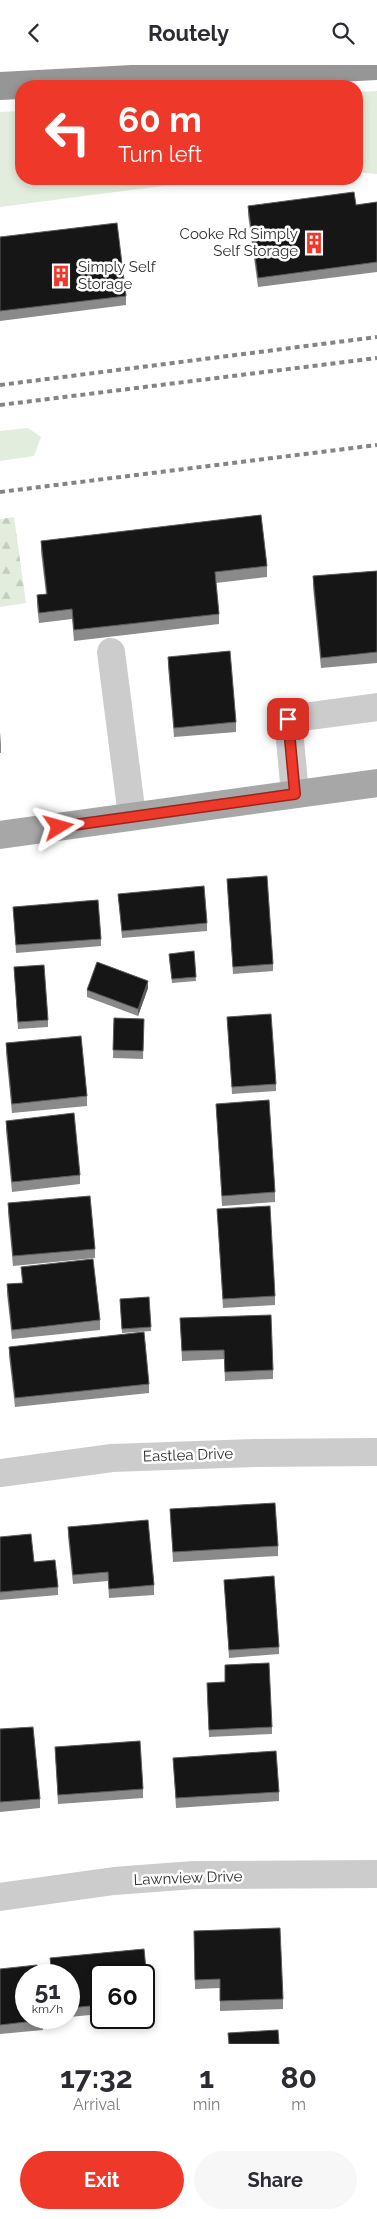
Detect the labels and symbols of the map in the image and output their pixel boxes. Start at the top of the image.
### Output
place label: Cooke Rd Simply Self Storage [180,225,298,260]
building icon: Cooke Rd Simply Self Storage [301,230,327,256]
place label: Simply Self Storage [78,258,157,293]
building icon: Simply Self Storage [48,263,74,289]
pin [267,698,309,740]
position arrow [32,800,84,852]
street label: Eastlea Drive [143,1444,234,1466]
street label: Lawnview Drive [133,1867,243,1889]
speed limit sign: 60 [90,1964,155,2029]

